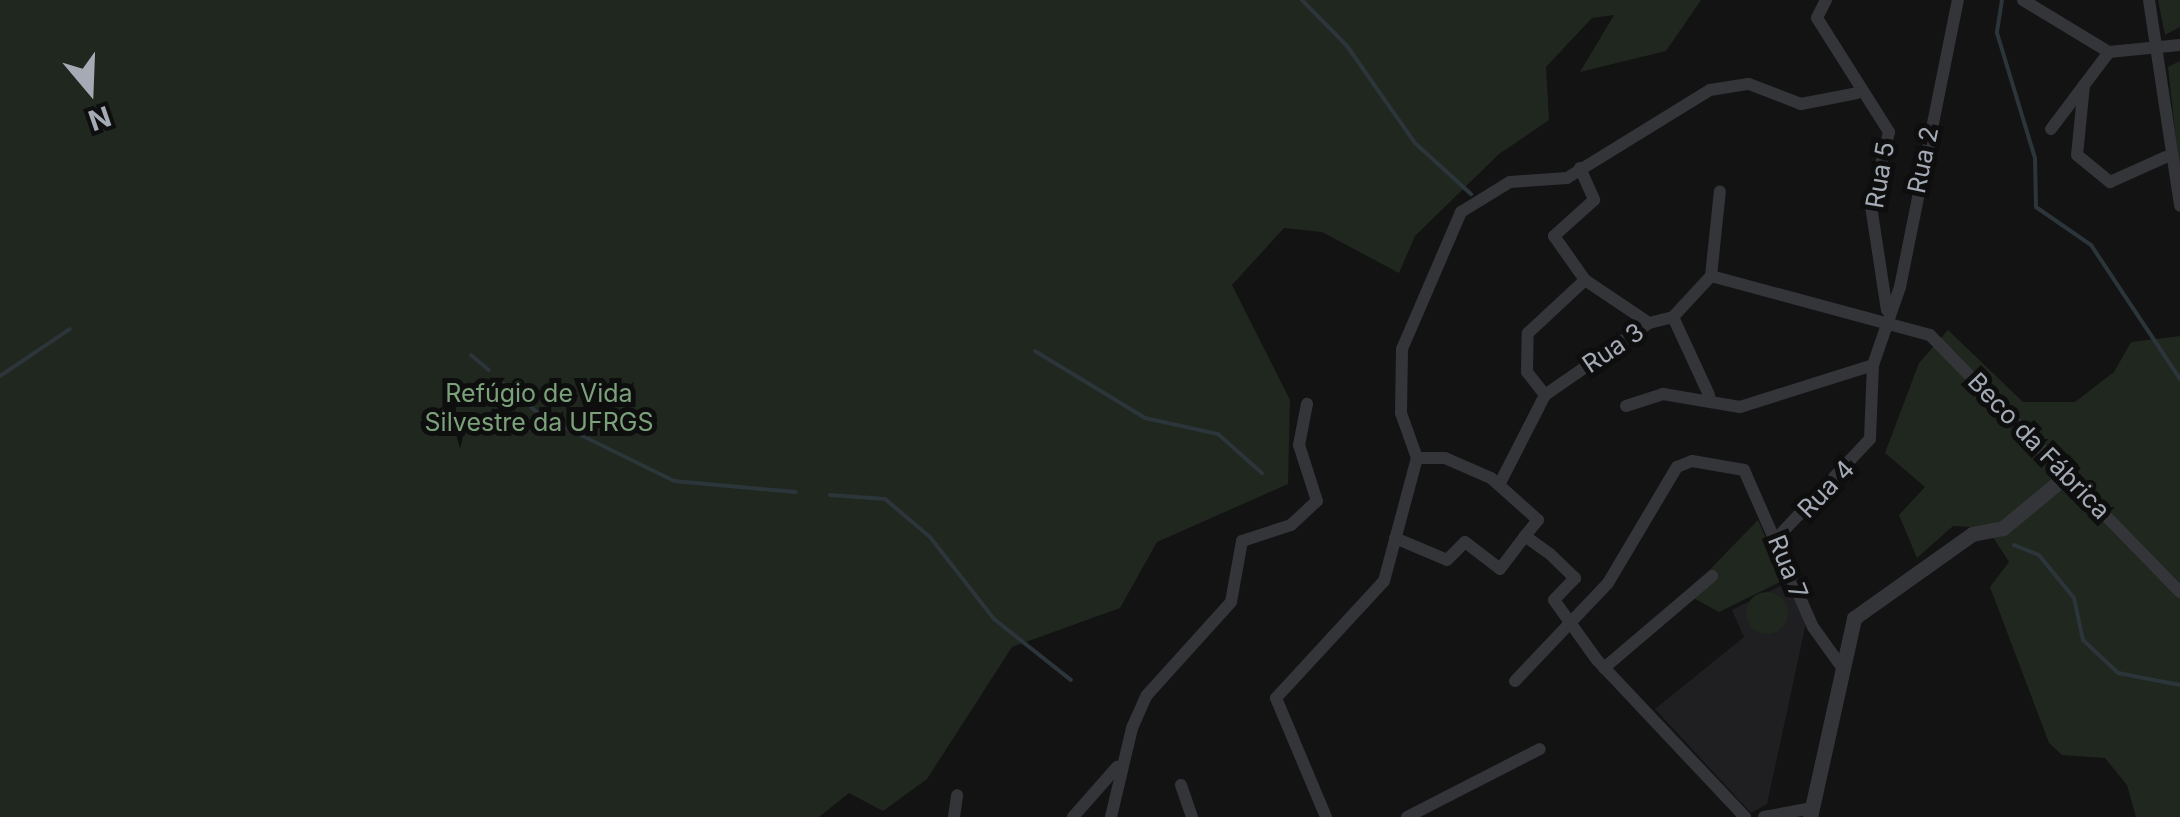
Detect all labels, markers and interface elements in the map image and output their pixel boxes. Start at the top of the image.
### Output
north arrow [40,40,140,140]
text: N [84,99,115,138]
street label: Rua 2 [1901,124,1945,196]
street label: Rua 5 [1859,139,1901,211]
street label: Rua 3 [1577,317,1649,379]
street label: Beco da Fábrica [1962,367,2116,525]
park label: Refúgio de Vida Silvestre da UFRGS [425,379,653,438]
street label: Rua 4 [1792,454,1860,524]
street label: Rua 7 [1762,531,1814,603]

